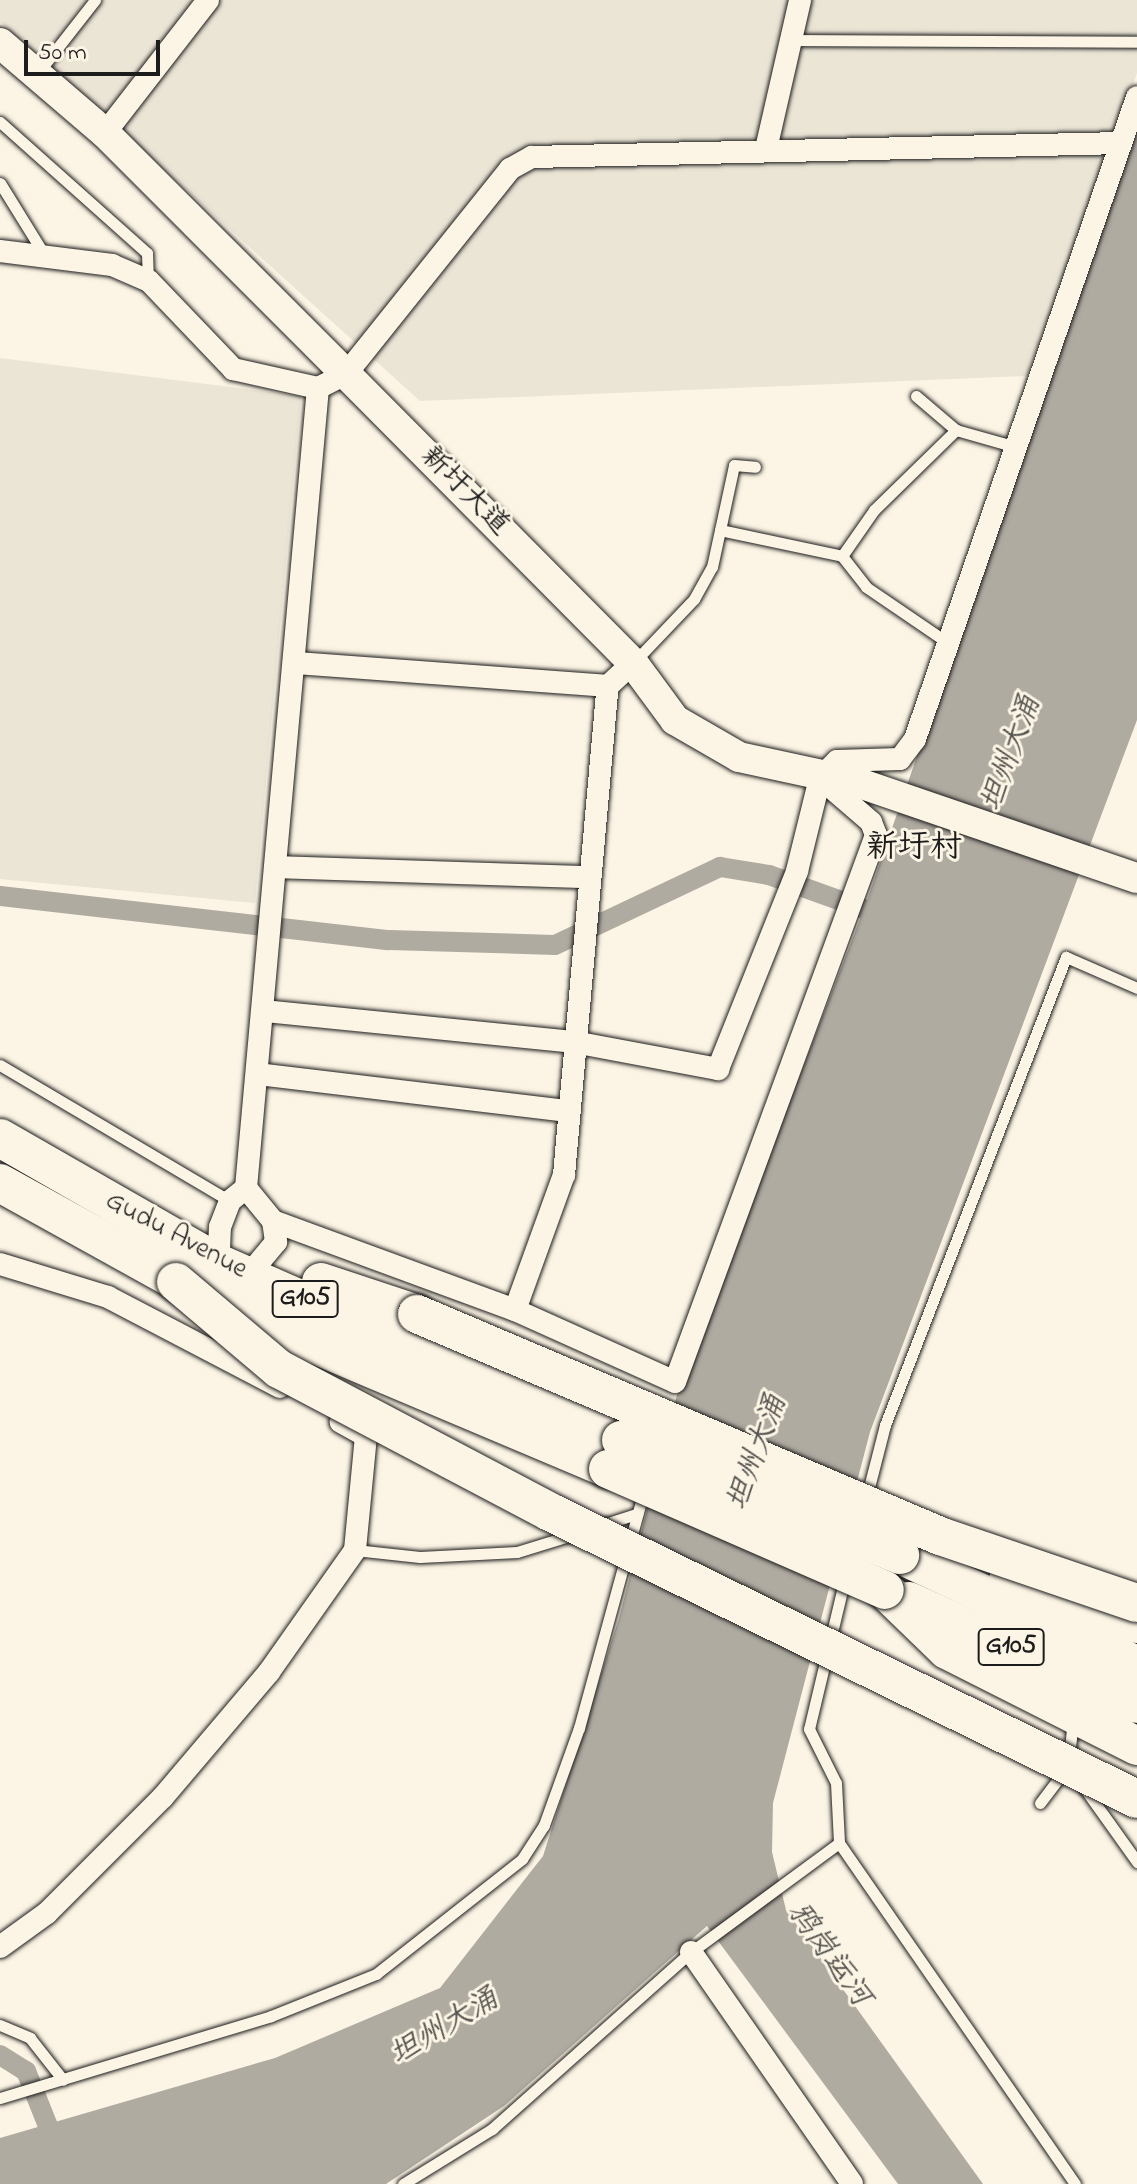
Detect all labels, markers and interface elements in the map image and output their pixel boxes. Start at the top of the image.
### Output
scale bar [28,24,164,74]
text: 50 m [38,36,87,71]
street label: 新圩大道 [413,441,515,543]
water label: 坦州大涌 [975,691,1049,817]
district label: 新圩村 [866,830,962,868]
street label: Gudu Avenue [99,1185,253,1287]
road number: G105 [271,1277,339,1321]
water label: 坦州大涌 [721,1390,795,1516]
road number: G105 [977,1625,1045,1669]
water label: 鸦岗运河 [778,1896,878,2014]
water label: 坦州大涌 [384,1982,506,2074]

